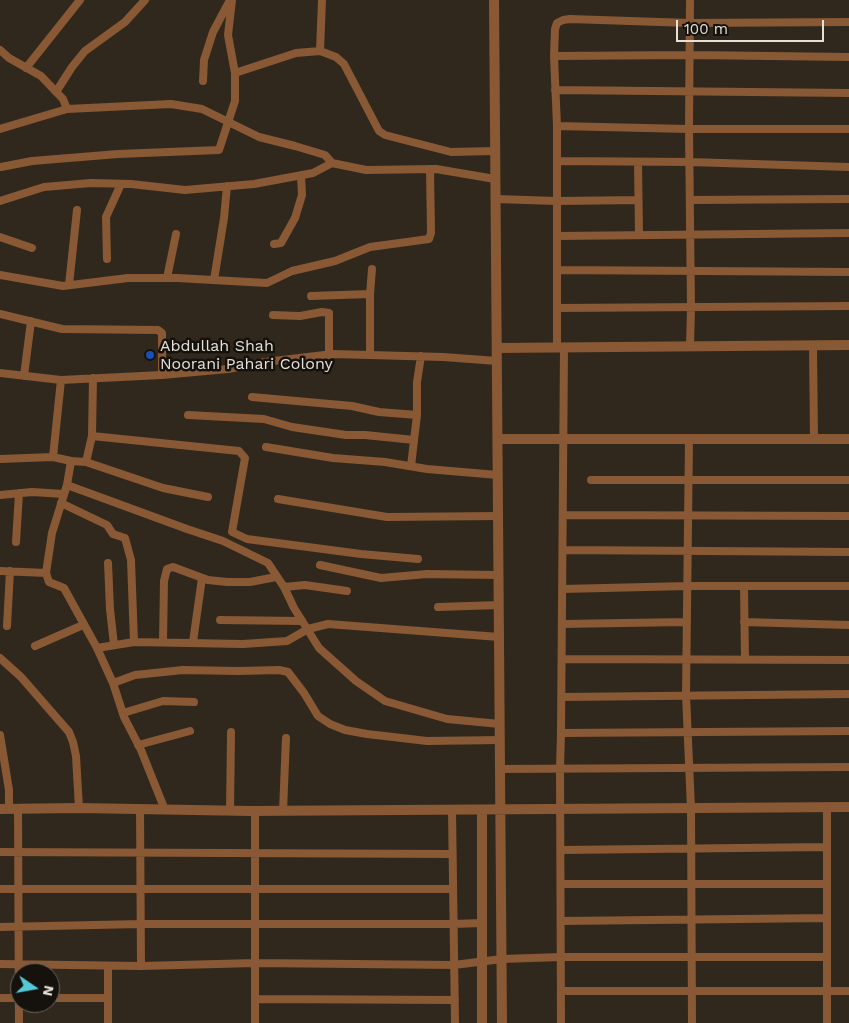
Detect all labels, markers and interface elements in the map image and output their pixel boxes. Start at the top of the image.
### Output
scale bar [679,10,826,42]
text: 100 m [684,20,728,38]
place label: Abdullah Shah Noorani Pahari Colony [160,336,333,374]
marker: Abdullah Shah Noorani Pahari Colony [144,349,156,361]
north arrow [10,963,60,1013]
text: N [40,984,58,998]

